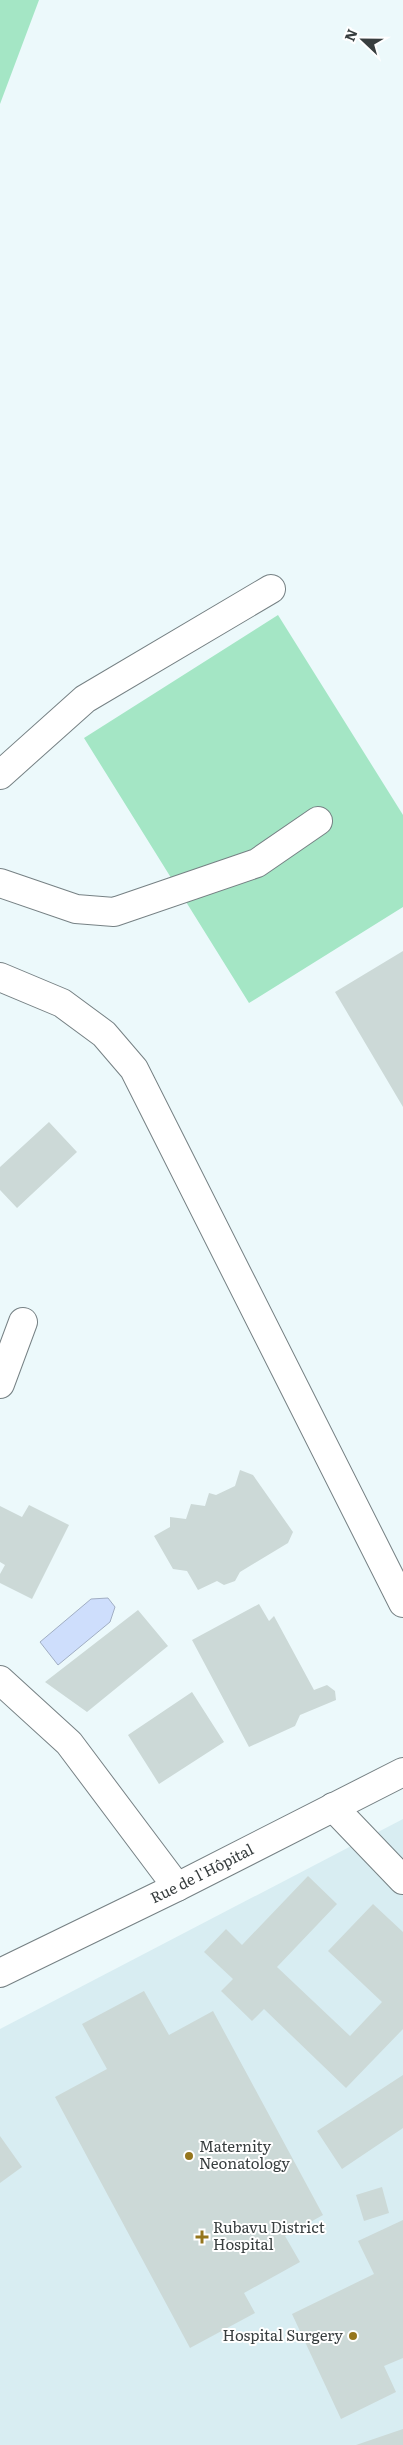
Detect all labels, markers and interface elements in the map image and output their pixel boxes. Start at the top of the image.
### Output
north arrow [338,15,388,65]
text: N [339,25,362,44]
street label: Rue de l'Hôpital [146,1837,257,1908]
place label: Maternity Neonatology [199,2134,290,2174]
marker: Maternity Neonatology [183,2150,195,2162]
place label: Rubavu District Hospital [213,2215,325,2255]
marker: Rubavu District Hospital [195,2230,209,2244]
place label: Hospital Surgery [223,2323,343,2346]
marker: Hospital Surgery [347,2330,359,2342]

